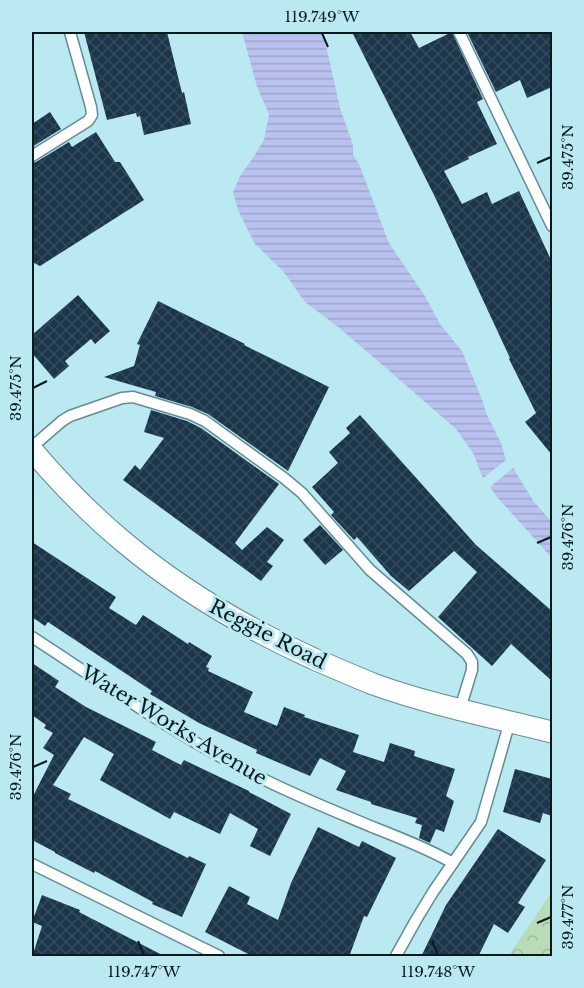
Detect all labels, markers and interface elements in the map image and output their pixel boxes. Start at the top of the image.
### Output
text: 119.749°W [285,7,360,26]
text: 39.475°N [558,124,577,190]
text: 39.475°N [6,355,25,421]
text: 39.476°N [558,503,577,571]
street label: Reggie Road [205,594,331,674]
street label: Water Works Avenue [76,659,271,790]
text: 39.476°N [6,733,25,801]
text: 39.477°N [558,884,577,950]
text: 119.747°W [108,962,181,981]
text: 119.748°W [401,962,476,981]

